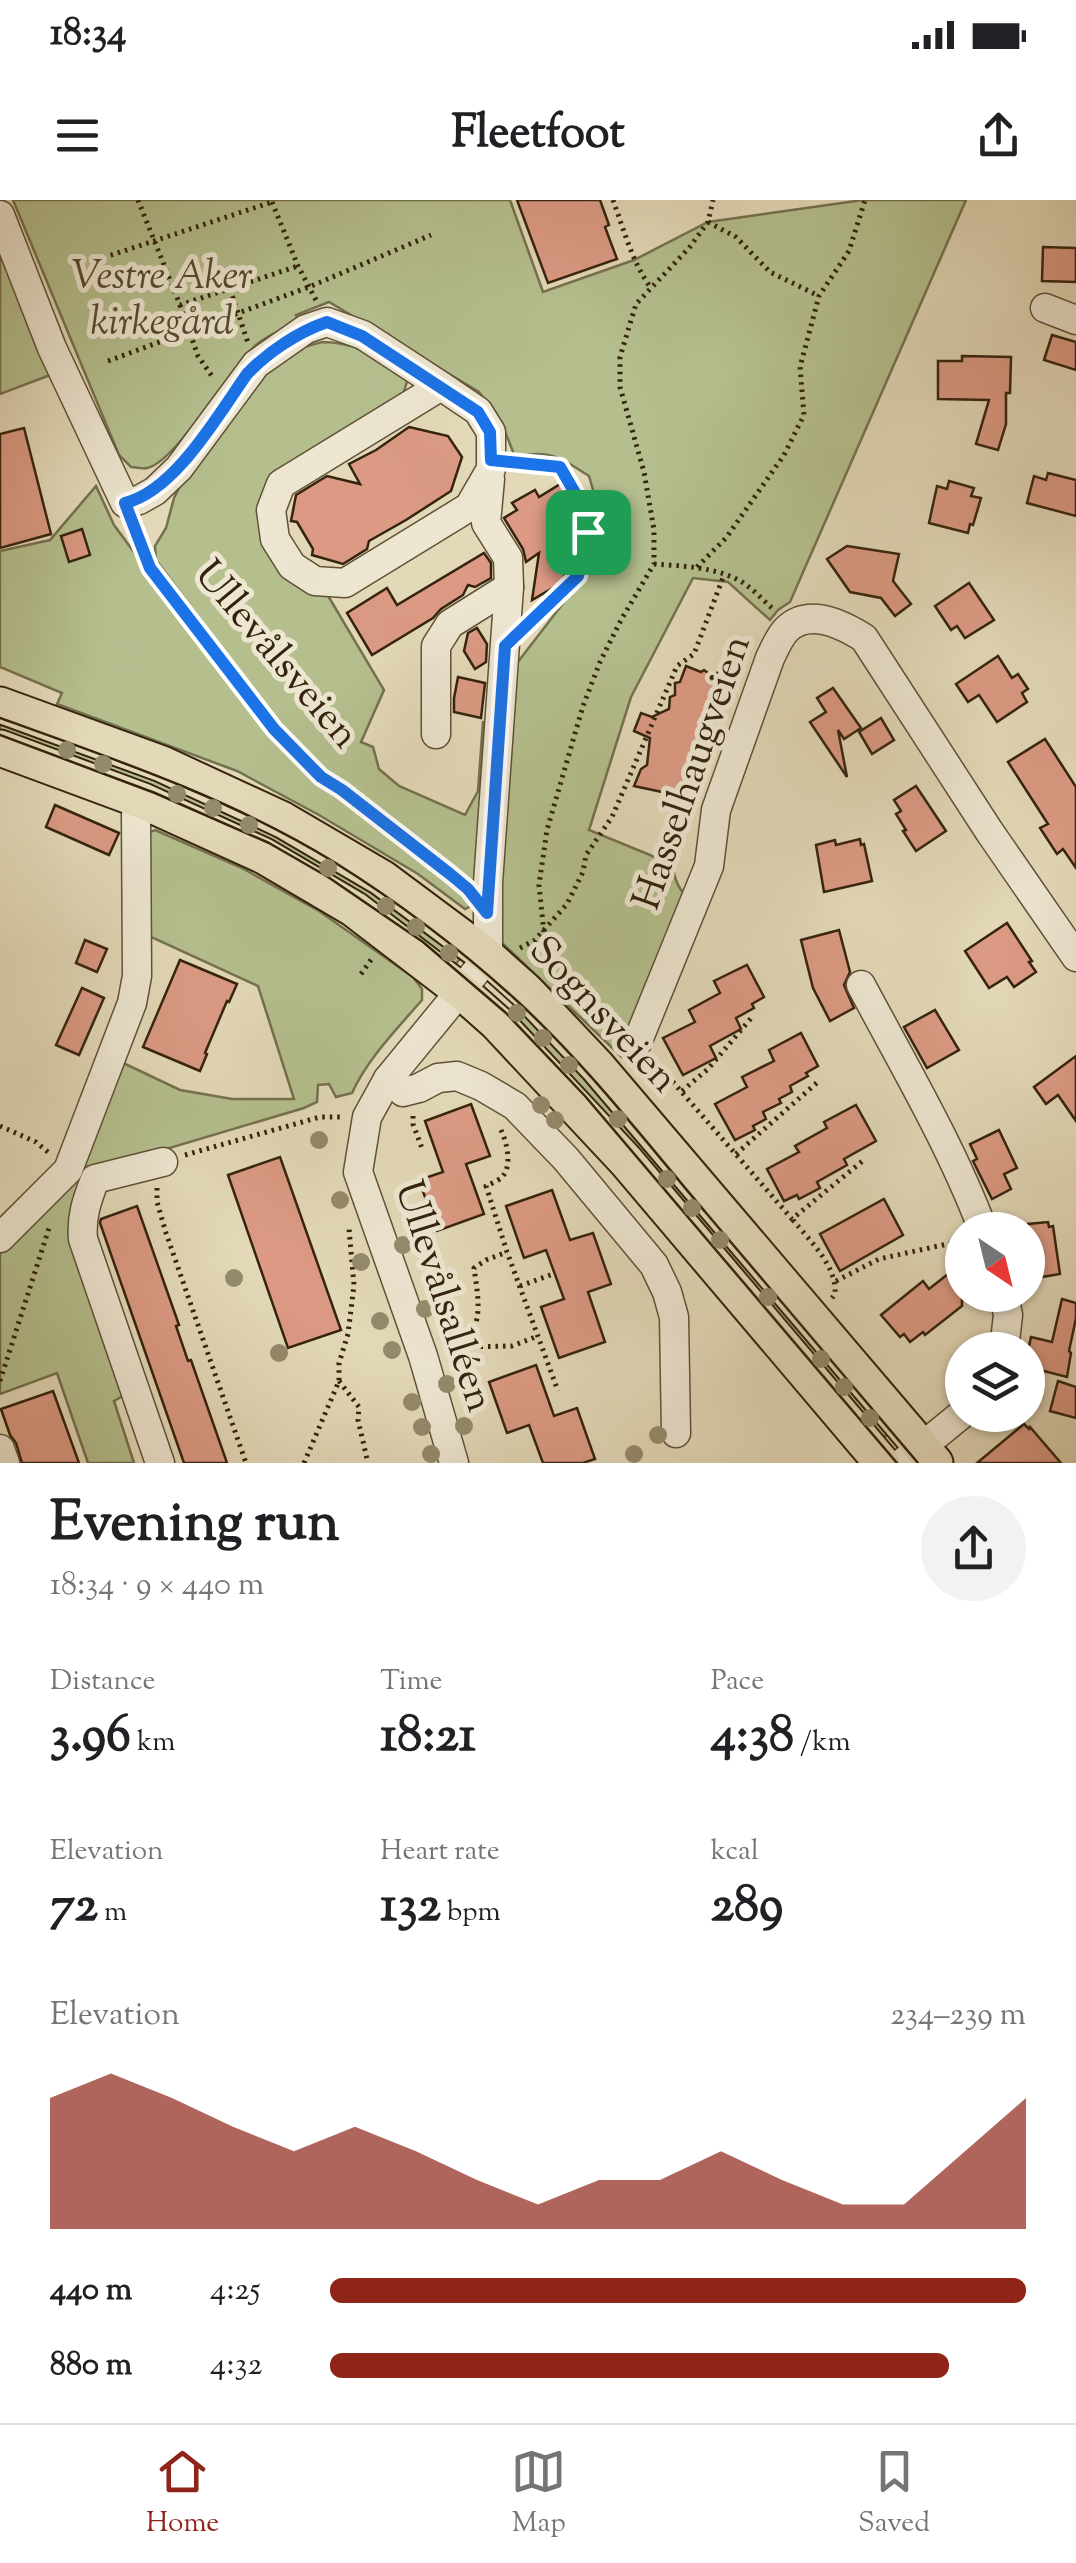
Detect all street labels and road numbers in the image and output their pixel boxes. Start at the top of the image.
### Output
street label: Ullevålsveien [179,549,371,763]
street label: Hasselhaugveien [620,628,768,918]
street label: Sognsveien [514,925,690,1107]
street label: Ullevålsalléen [378,1174,506,1420]

